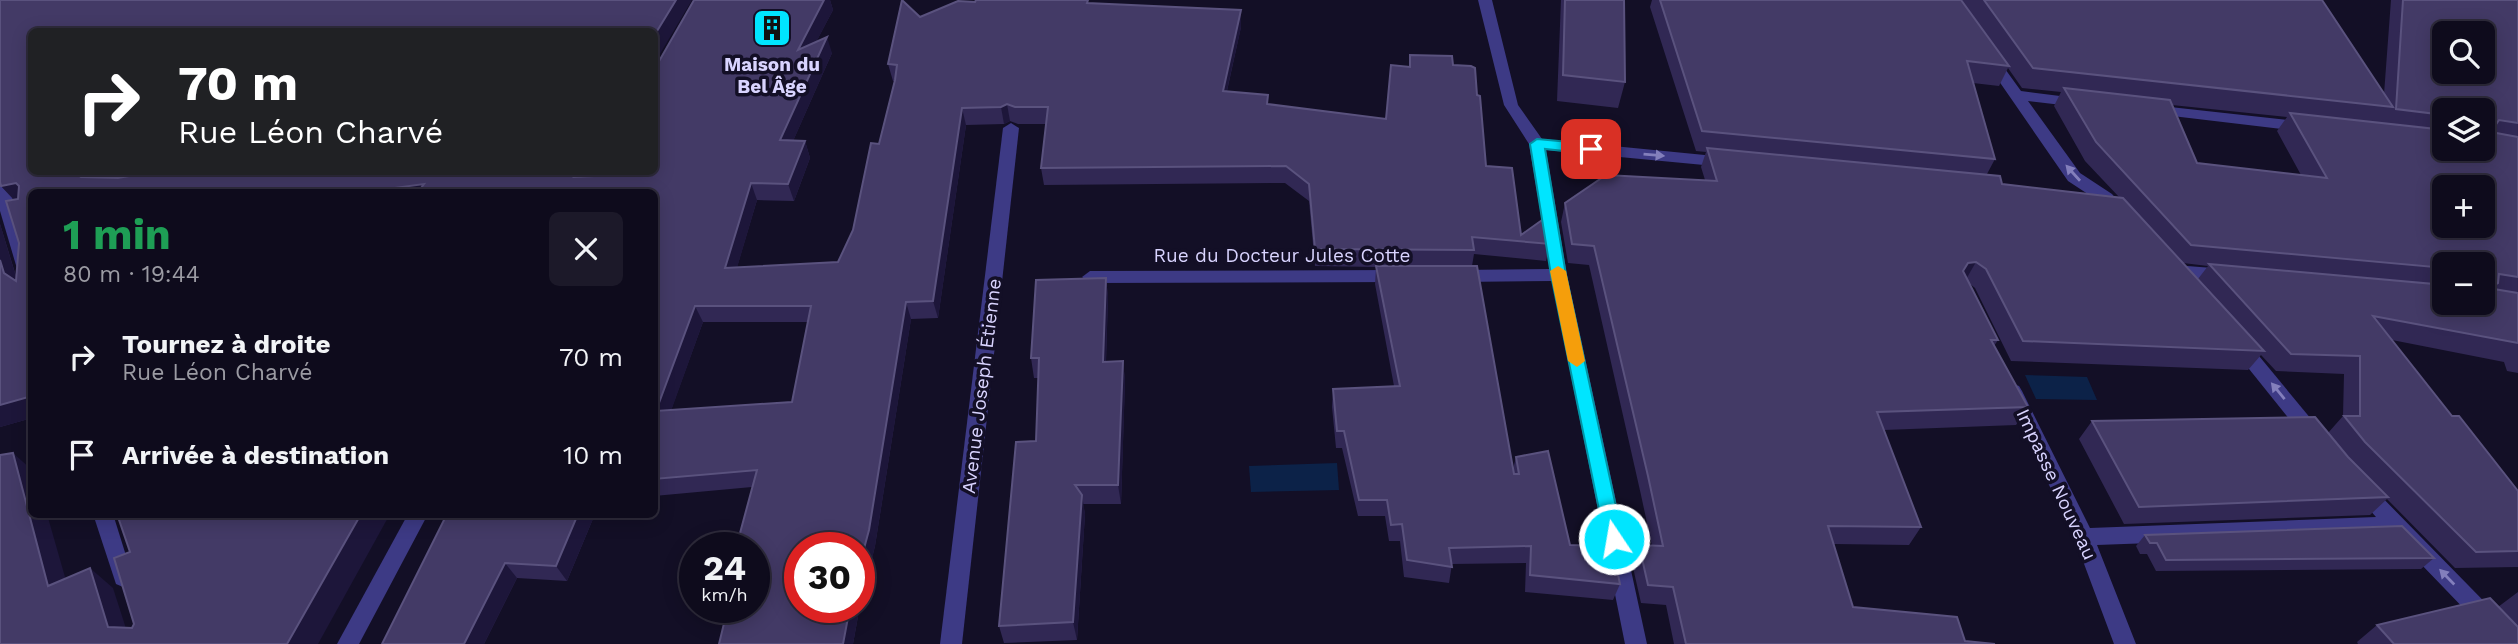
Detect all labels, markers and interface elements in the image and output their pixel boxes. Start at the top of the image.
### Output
building icon: Maison du Bel Âge [751,7,793,49]
map controls [2432,21,2495,315]
button: search [2432,21,2495,84]
place label: Maison du Bel Âge [724,53,820,98]
text: 70 m [178,54,298,112]
icon: right [63,56,154,147]
button: layers [2432,98,2495,161]
text: Rue Léon Charvé [178,113,443,151]
pin [1561,119,1621,179]
icon: arrive [1572,130,1610,168]
one-way arrow [1643,150,1665,161]
one-way arrow [2065,164,2081,182]
button: + [2432,175,2495,238]
text: 1 min [63,210,171,259]
button: close [549,212,623,286]
street label: Rue du Docteur Jules Cotte [1154,244,1410,267]
button: − [2432,252,2495,315]
text: 80 m · 19:44 [63,261,200,288]
street label: Avenue Joseph Étienne [957,277,1006,495]
text: Tournez à droite [122,329,331,359]
icon: right [63,338,101,376]
text: 70 m [559,342,623,372]
text: Rue Léon Charvé [122,359,313,386]
one-way arrow [2271,382,2286,399]
street label: Impasse Nouveau [2011,405,2102,563]
icon: arrive [63,436,101,474]
text: Arrivée à destination [122,440,389,470]
text: 10 m [563,440,623,470]
position arrow [1577,502,1651,576]
speed limit sign: 30 [784,532,875,623]
text: 24 [703,547,746,589]
one-way arrow [2439,570,2456,586]
text: km/h [701,584,748,605]

